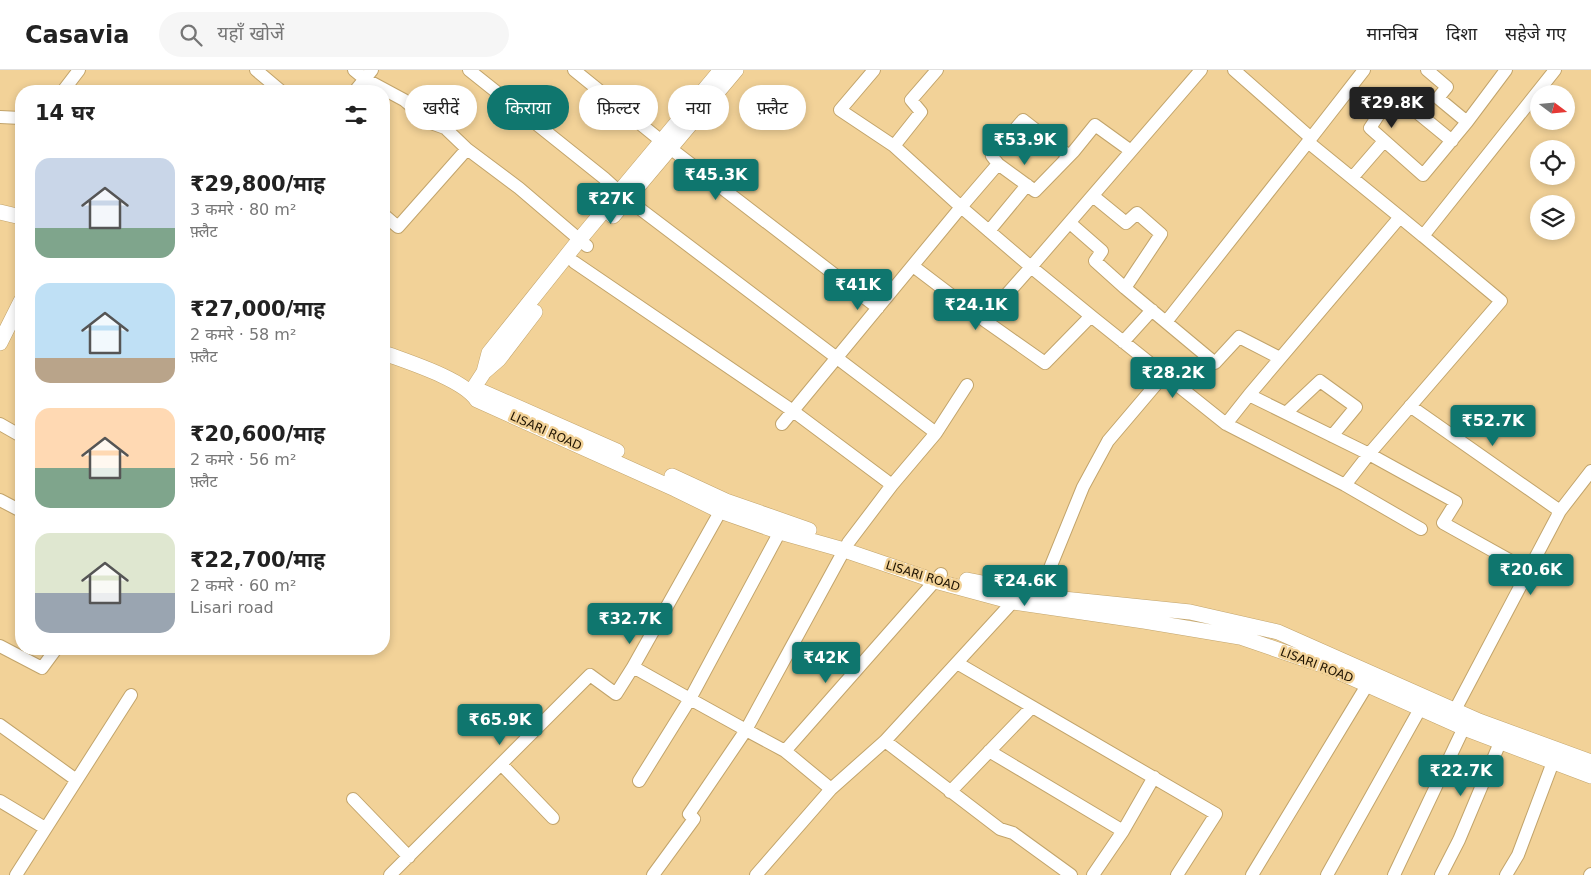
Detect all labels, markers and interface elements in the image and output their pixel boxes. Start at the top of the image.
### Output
search box [159,12,509,57]
text: Casavia [25,21,129,49]
icon: search [177,21,205,49]
text: यहाँ खोजें [217,22,284,44]
text: मानचित्र [1367,23,1418,44]
text: दिशा [1446,23,1477,44]
text: सहेजे गए [1505,23,1566,44]
chip: खरीदें [405,85,477,130]
chip: किराया [487,85,569,130]
chip: फ़िल्टर [579,85,658,130]
chip: नया [668,85,729,130]
chip: फ़्लैट [739,85,806,130]
north arrow [1530,85,1575,130]
map controls [1530,85,1575,240]
pin: ₹29.8K [1351,87,1433,129]
text: ₹29.8K [1360,93,1424,112]
text: 14 घर [35,101,94,125]
icon: filters [342,101,370,129]
pin: ₹53.9K [984,124,1066,166]
text: ₹53.9K [993,130,1057,149]
button: locate [1530,140,1575,185]
pin: ₹45.3K [675,158,757,201]
text: ₹45.3K [684,165,748,184]
text: ₹29,800/माह [190,172,325,196]
icon: home [75,178,135,238]
pin: ₹27K [581,182,641,225]
text: ₹27K [588,189,634,208]
button: layers [1530,195,1575,240]
text: 3 कमरे · 80 m² [190,200,296,219]
text: फ़्लैट [190,222,218,241]
pin: ₹41K [828,268,888,311]
text: ₹41K [835,275,881,294]
pin: ₹24.1K [935,288,1017,331]
text: ₹24.1K [944,295,1008,314]
text: ₹27,000/माह [190,297,325,321]
icon: home [75,303,135,363]
text: 2 कमरे · 58 m² [190,325,296,344]
text: फ़्लैट [190,347,218,366]
pin: ₹28.2K [1132,356,1214,399]
text: ₹28.2K [1141,363,1205,382]
pin: ₹52.7K [1452,404,1534,447]
street label: LISARI ROAD [508,409,584,453]
text: ₹52.7K [1461,411,1525,430]
text: ₹20,600/माह [190,422,325,446]
icon: home [75,428,135,488]
text: 2 कमरे · 56 m² [190,450,296,469]
text: फ़्लैट [190,472,218,491]
text: ₹22,700/माह [190,548,325,572]
icon: home [75,553,135,613]
pin: ₹20.6K [1490,554,1572,596]
street label: LISARI ROAD [884,558,962,594]
text: ₹20.6K [1499,560,1563,579]
pin: ₹24.6K [984,564,1066,607]
text: ₹24.6K [993,571,1057,590]
text: 2 कमरे · 60 m² [190,576,296,595]
text: Lisari road [190,598,274,617]
pin: ₹32.7K [589,602,671,645]
text: ₹32.7K [598,609,662,628]
pin: ₹42K [796,642,856,684]
street label: LISARI ROAD [1279,645,1355,685]
text: ₹42K [803,648,849,667]
pin: ₹65.9K [459,704,541,746]
text: ₹65.9K [468,710,532,729]
pin: ₹22.7K [1420,754,1502,797]
text: ₹22.7K [1429,761,1493,780]

